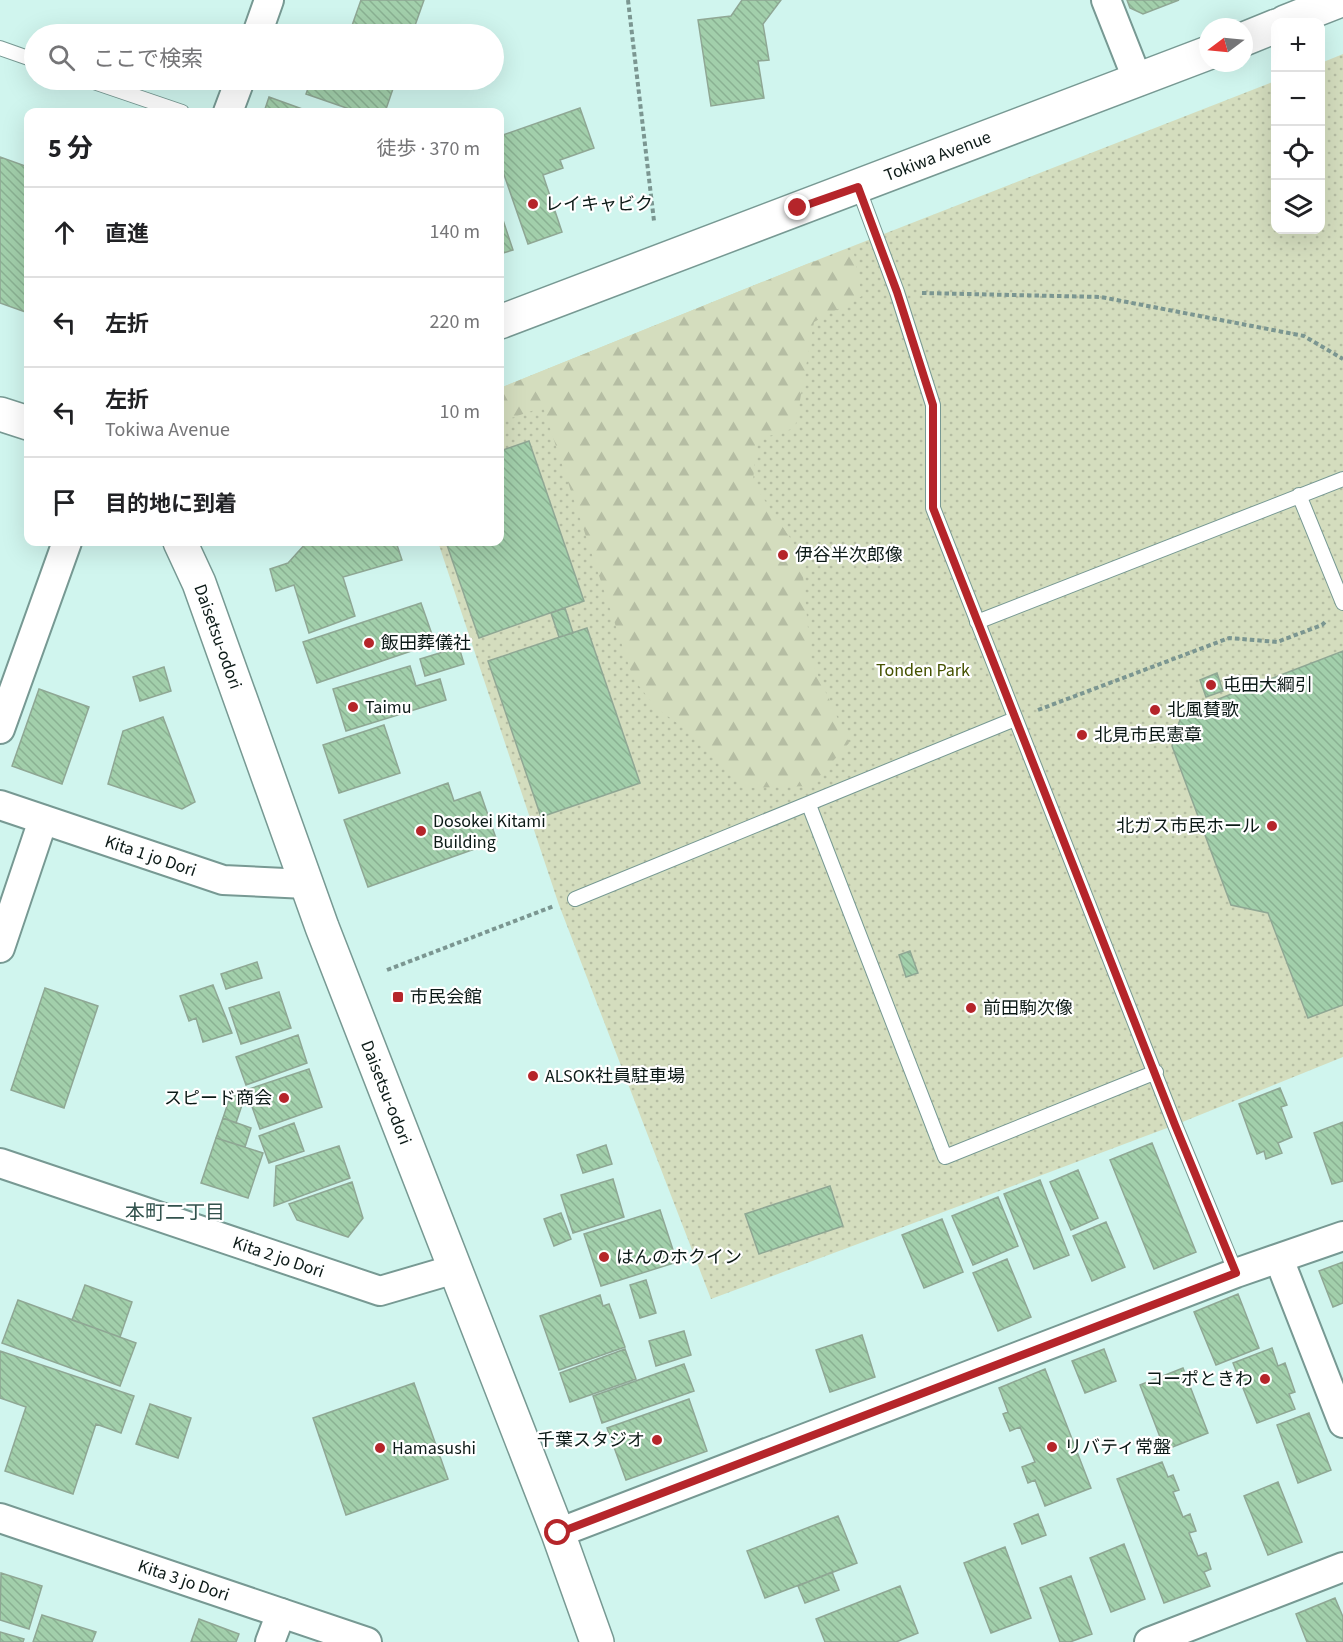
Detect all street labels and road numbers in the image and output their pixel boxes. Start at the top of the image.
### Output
street label: Tokiwa Avenue [880,124,995,187]
street label: Daisetsu-odori [188,581,248,692]
street label: Kita 1 jo Dori [102,829,200,883]
street label: Daisetsu-odori [355,1037,418,1148]
street label: Kita 2 jo Dori [230,1230,328,1284]
street label: Kita 3 jo Dori [135,1553,233,1607]

